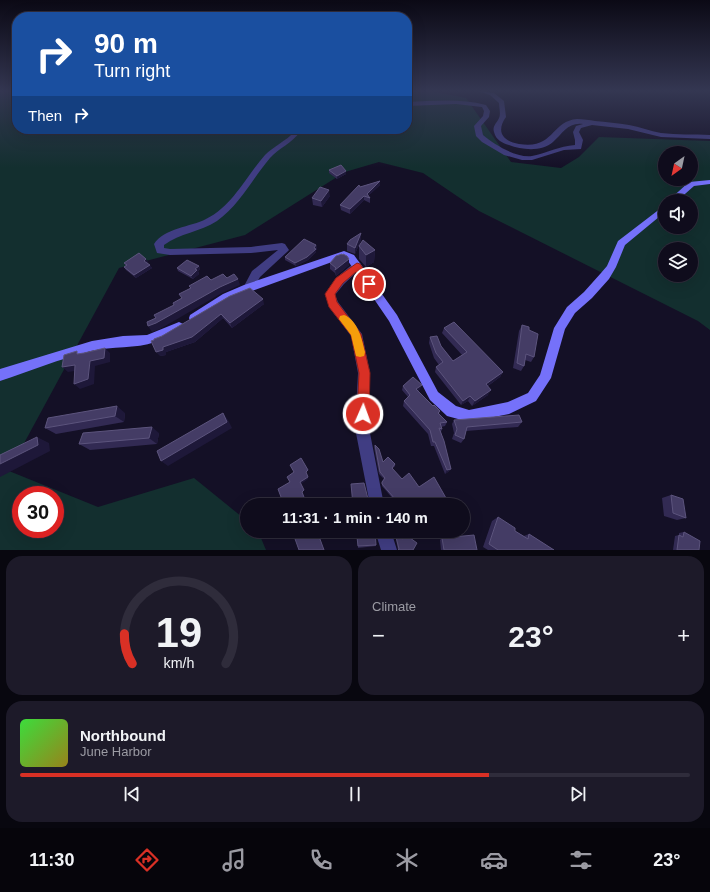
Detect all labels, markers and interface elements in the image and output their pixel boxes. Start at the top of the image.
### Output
icon: right [28,28,80,80]
text: 90 m [94,28,158,59]
text: Turn right [94,61,170,81]
icon: right [70,104,92,126]
text: Then [28,107,62,124]
north arrow [658,146,698,186]
map controls [658,146,698,282]
button: sound [658,194,698,234]
button: layers [658,242,698,282]
pin [352,267,386,301]
icon: arrive [358,273,380,295]
position arrow [342,393,384,435]
speed limit sign: 30 [12,486,64,538]
text: 11:31 · 1 min · 140 m [282,509,428,526]
text: Climate [372,599,416,614]
text: 19 [156,608,202,655]
text: 23° [508,620,554,653]
text: − [372,623,385,648]
text: + [677,623,690,648]
text: km/h [164,654,195,670]
text: Northbound [80,727,166,744]
text: June Harbor [80,744,152,759]
icon: previous [121,783,143,805]
icon: pause [344,783,366,805]
icon: next [567,783,589,805]
icon: directions [133,846,161,874]
icon: music [220,846,248,874]
icon: phone [307,846,335,874]
icon: climate [393,846,421,874]
icon: car [480,846,508,874]
icon: filters [567,846,595,874]
text: 11:30 [29,850,74,870]
text: 23° [653,850,681,870]

